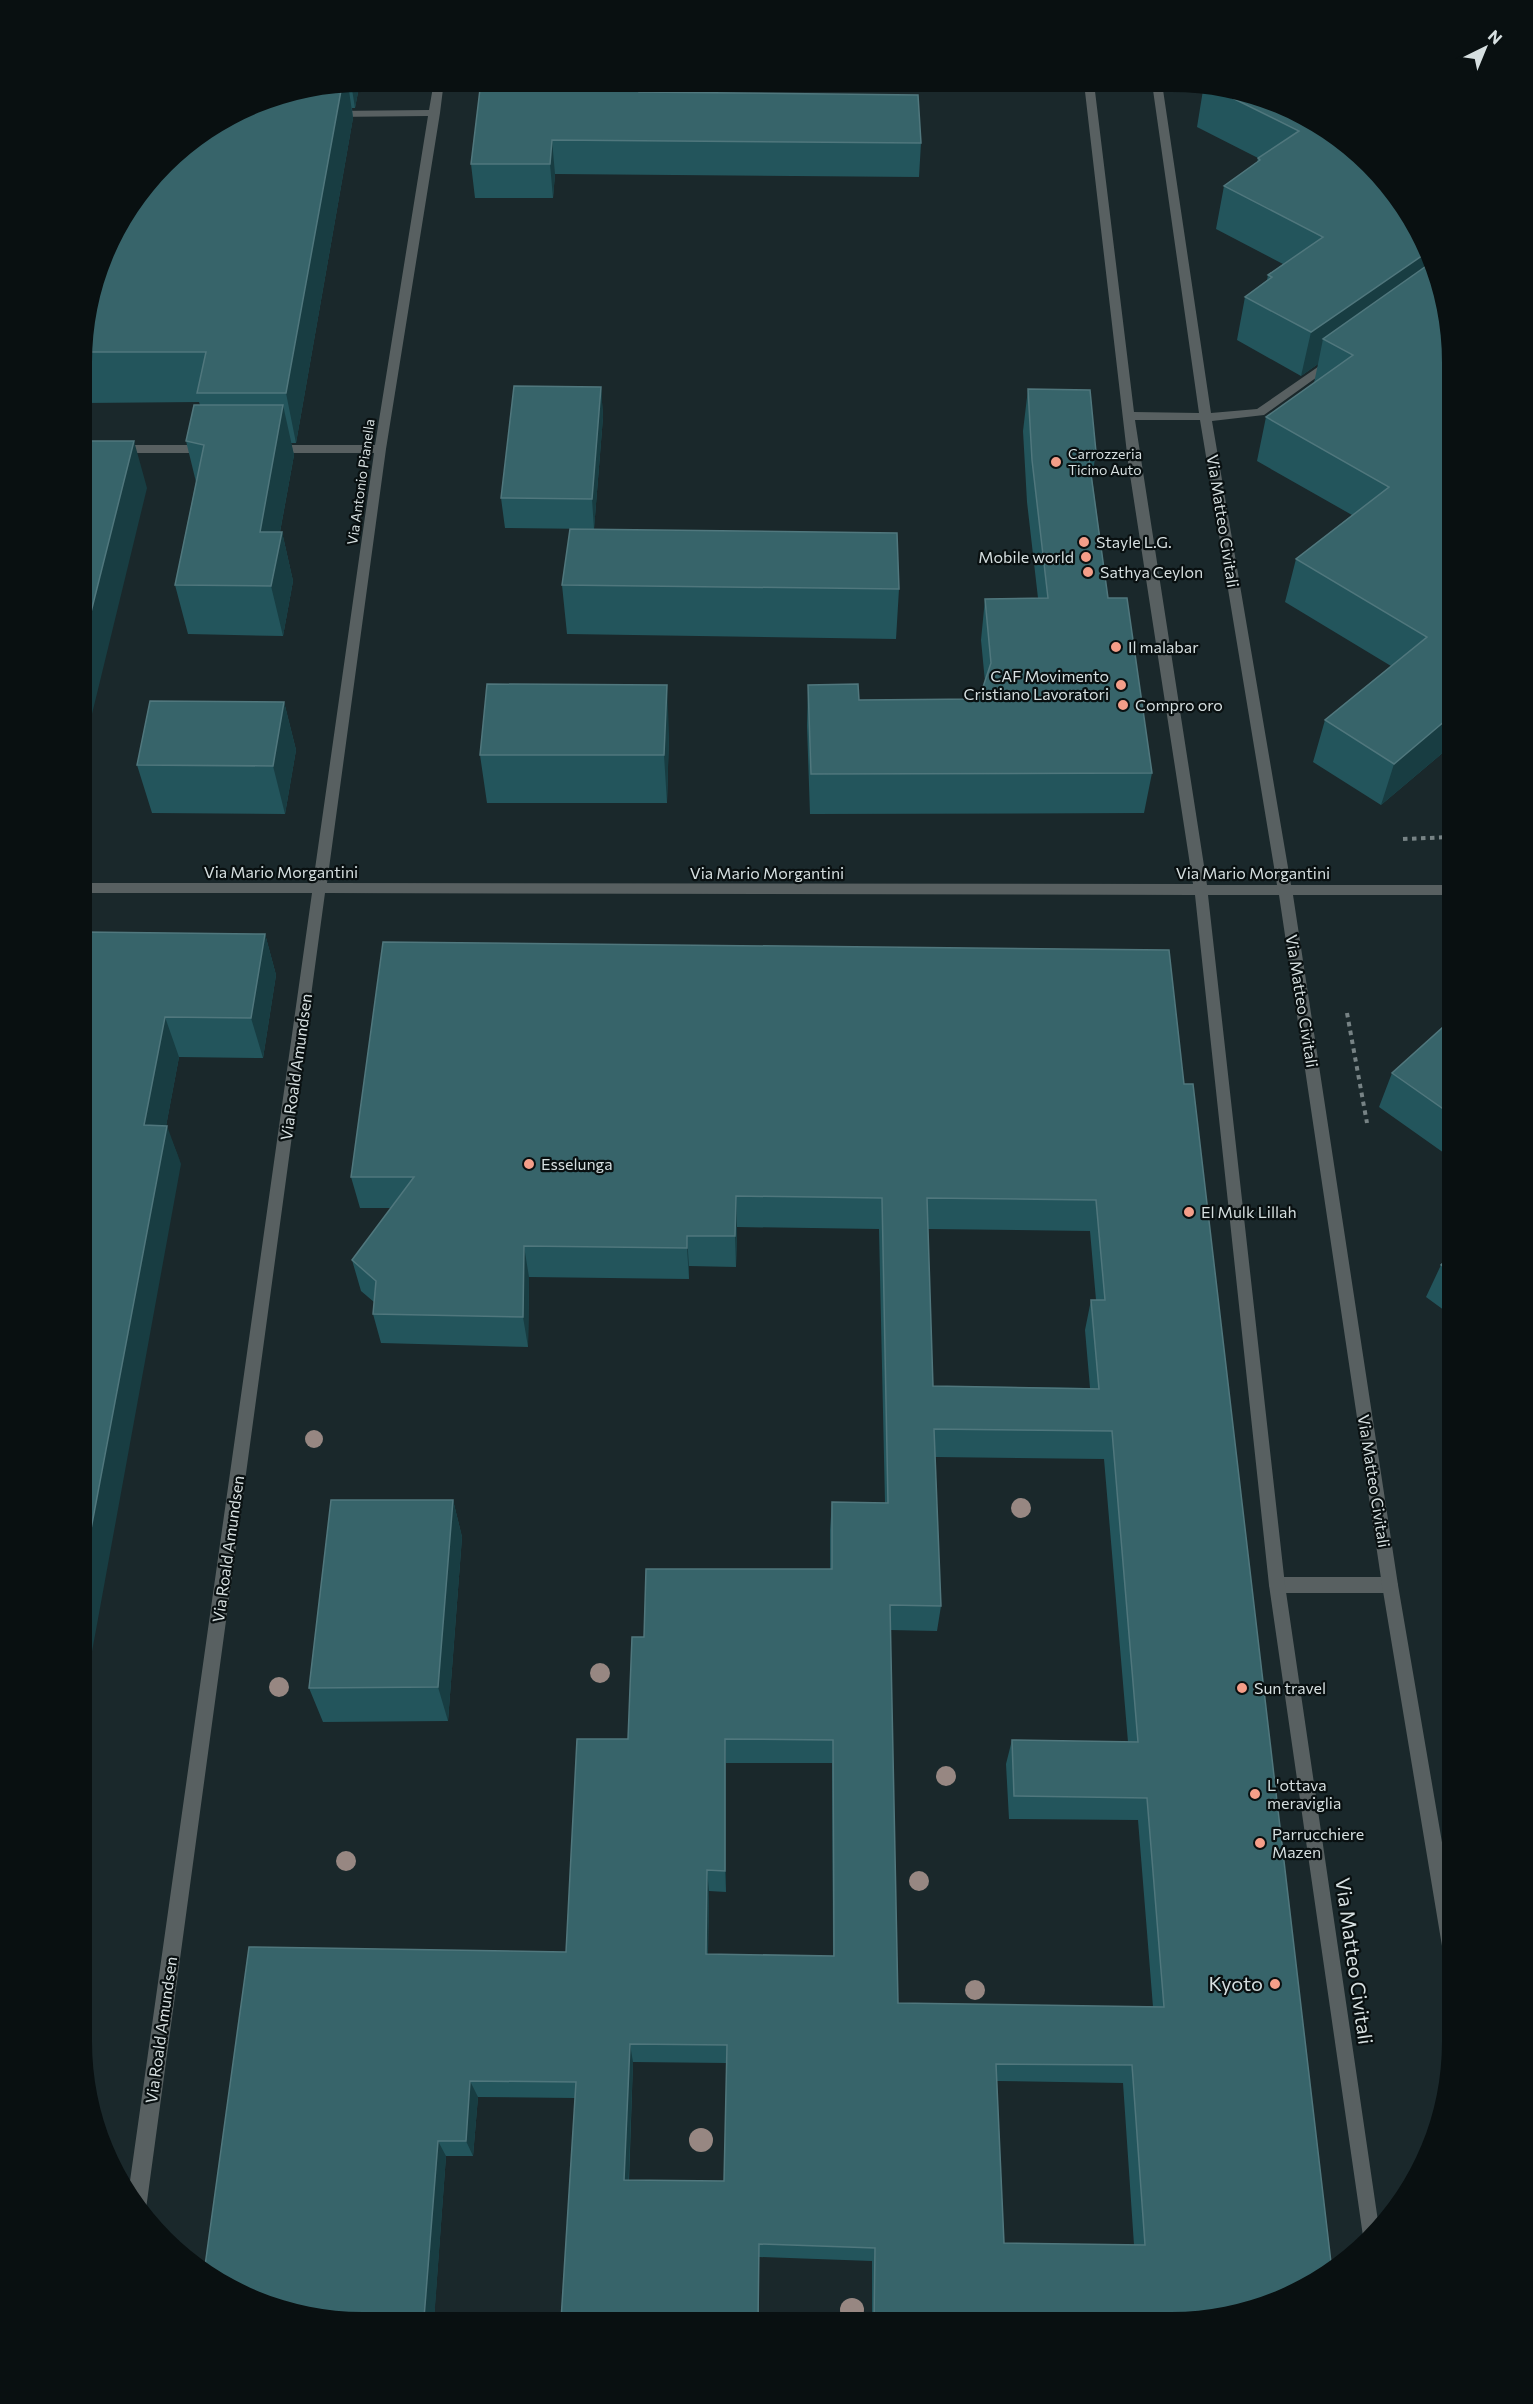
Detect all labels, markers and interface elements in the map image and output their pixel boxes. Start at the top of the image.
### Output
north arrow [1455,18,1515,78]
text: N [1485,26,1506,48]
street label: Via Antonio Pianella [343,418,378,546]
place label: Carrozzeria Ticino Auto [1068,445,1142,478]
street label: Via Matteo Civitali [1204,453,1243,589]
marker: Carrozzeria Ticino Auto [1049,455,1063,469]
place label: Stayle L.G. [1096,532,1172,551]
marker: Stayle L.G. [1077,535,1091,549]
place label: Mobile world [978,547,1074,566]
marker: Mobile world [1079,550,1093,564]
place label: Sathya Ceylon [1100,562,1203,581]
marker: Sathya Ceylon [1081,565,1095,579]
place label: Il malabar [1128,637,1199,656]
marker: Il malabar [1109,640,1123,654]
place label: CAF Movimento Cristiano Lavoratori [964,666,1109,703]
marker: CAF Movimento Cristiano Lavoratori [1114,678,1128,692]
place label: Compro oro [1135,695,1223,714]
marker: Compro oro [1116,698,1130,712]
street label: Via Mario Morgantini [204,862,358,881]
street label: Via Mario Morgantini [690,863,844,882]
street label: Via Mario Morgantini [1176,863,1330,882]
street label: Via Matteo Civitali [1283,933,1322,1069]
street label: Via Roald Amundsen [276,992,315,1142]
place label: Esselunga [541,1154,613,1173]
marker: Esselunga [522,1157,536,1171]
place label: El Mulk Lillah [1201,1202,1297,1221]
marker: El Mulk Lillah [1182,1205,1196,1219]
street label: Via Matteo Civitali [1355,1413,1394,1549]
street label: Via Roald Amundsen [208,1474,247,1624]
place label: Sun travel [1254,1678,1326,1697]
marker: Sun travel [1235,1681,1249,1695]
place label: L'ottava meraviglia [1267,1775,1341,1812]
marker: L'ottava meraviglia [1248,1787,1262,1801]
place label: Parrucchiere Mazen [1272,1824,1364,1861]
marker: Parrucchiere Mazen [1253,1836,1267,1850]
street label: Via Matteo Civitali [1331,1876,1379,2046]
street label: Via Roald Amundsen [141,1955,180,2105]
place label: Kyoto [1208,1971,1263,1995]
marker: Kyoto [1268,1977,1282,1991]

